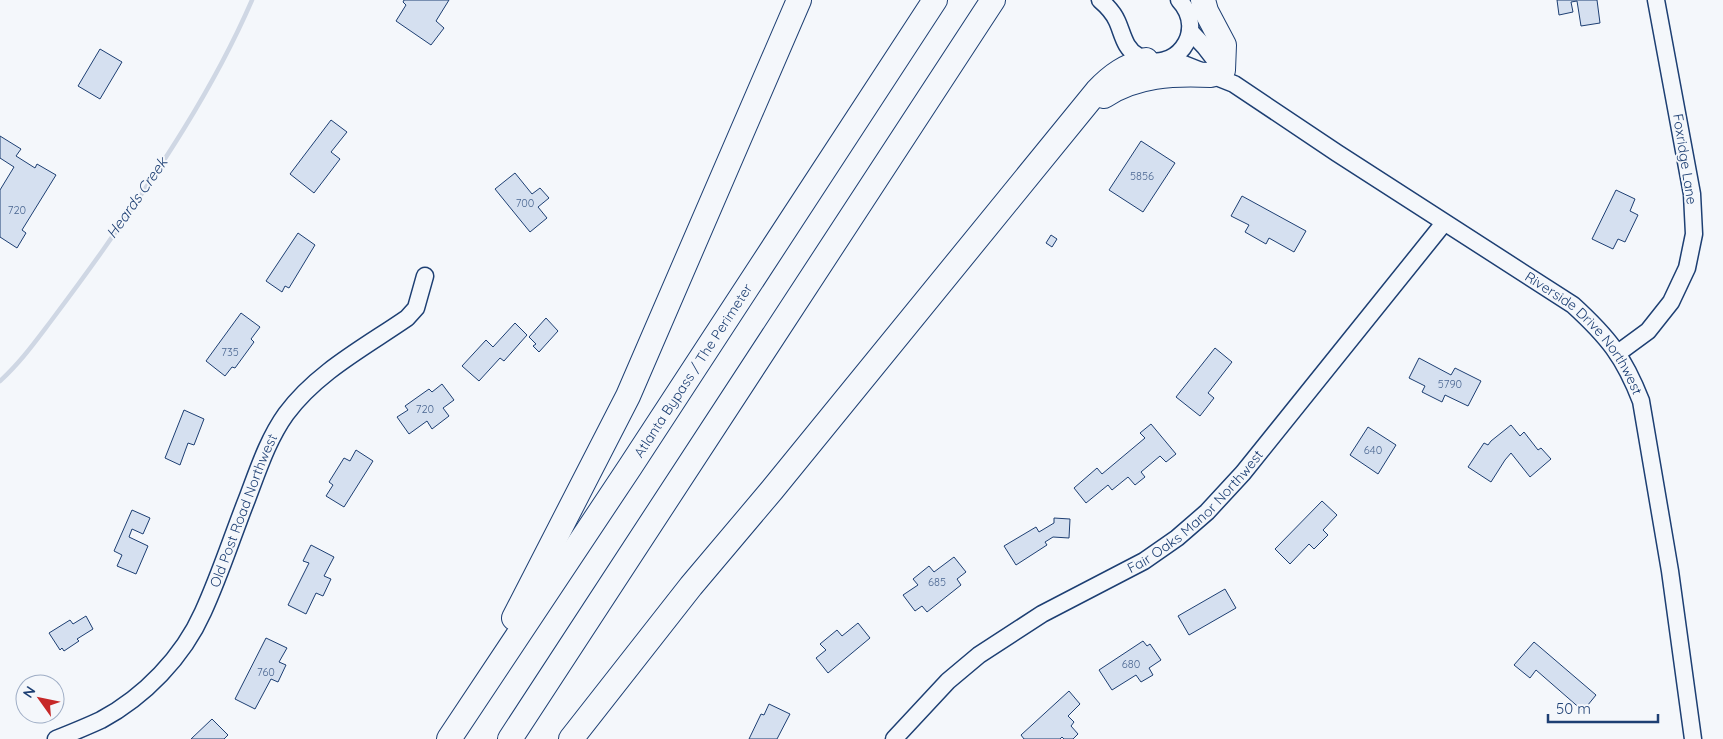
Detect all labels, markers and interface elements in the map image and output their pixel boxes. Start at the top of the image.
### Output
street label: Foxridge Lane [1669,112,1701,206]
water label: Heards Creek [102,152,173,242]
house number: 5856 [1130,169,1154,183]
house number: 700 [516,196,534,210]
house number: 720 [8,203,26,217]
street label: Riverside Drive Northwest [1521,267,1647,397]
street label: Atlanta Bypass / The Perimeter [630,280,757,461]
house number: 735 [221,345,239,359]
house number: 5790 [1438,377,1462,391]
house number: 720 [416,402,434,416]
street label: Old Post Road Northwest [206,431,281,590]
house number: 640 [1364,443,1382,457]
street label: Fair Oaks Manor Northwest [1124,446,1267,577]
house number: 685 [928,575,946,589]
house number: 680 [1122,657,1140,671]
house number: 760 [257,665,275,679]
north arrow [15,674,65,724]
text: N [19,683,39,701]
scale bar [1548,692,1658,724]
text: 50 m [1556,699,1591,718]

